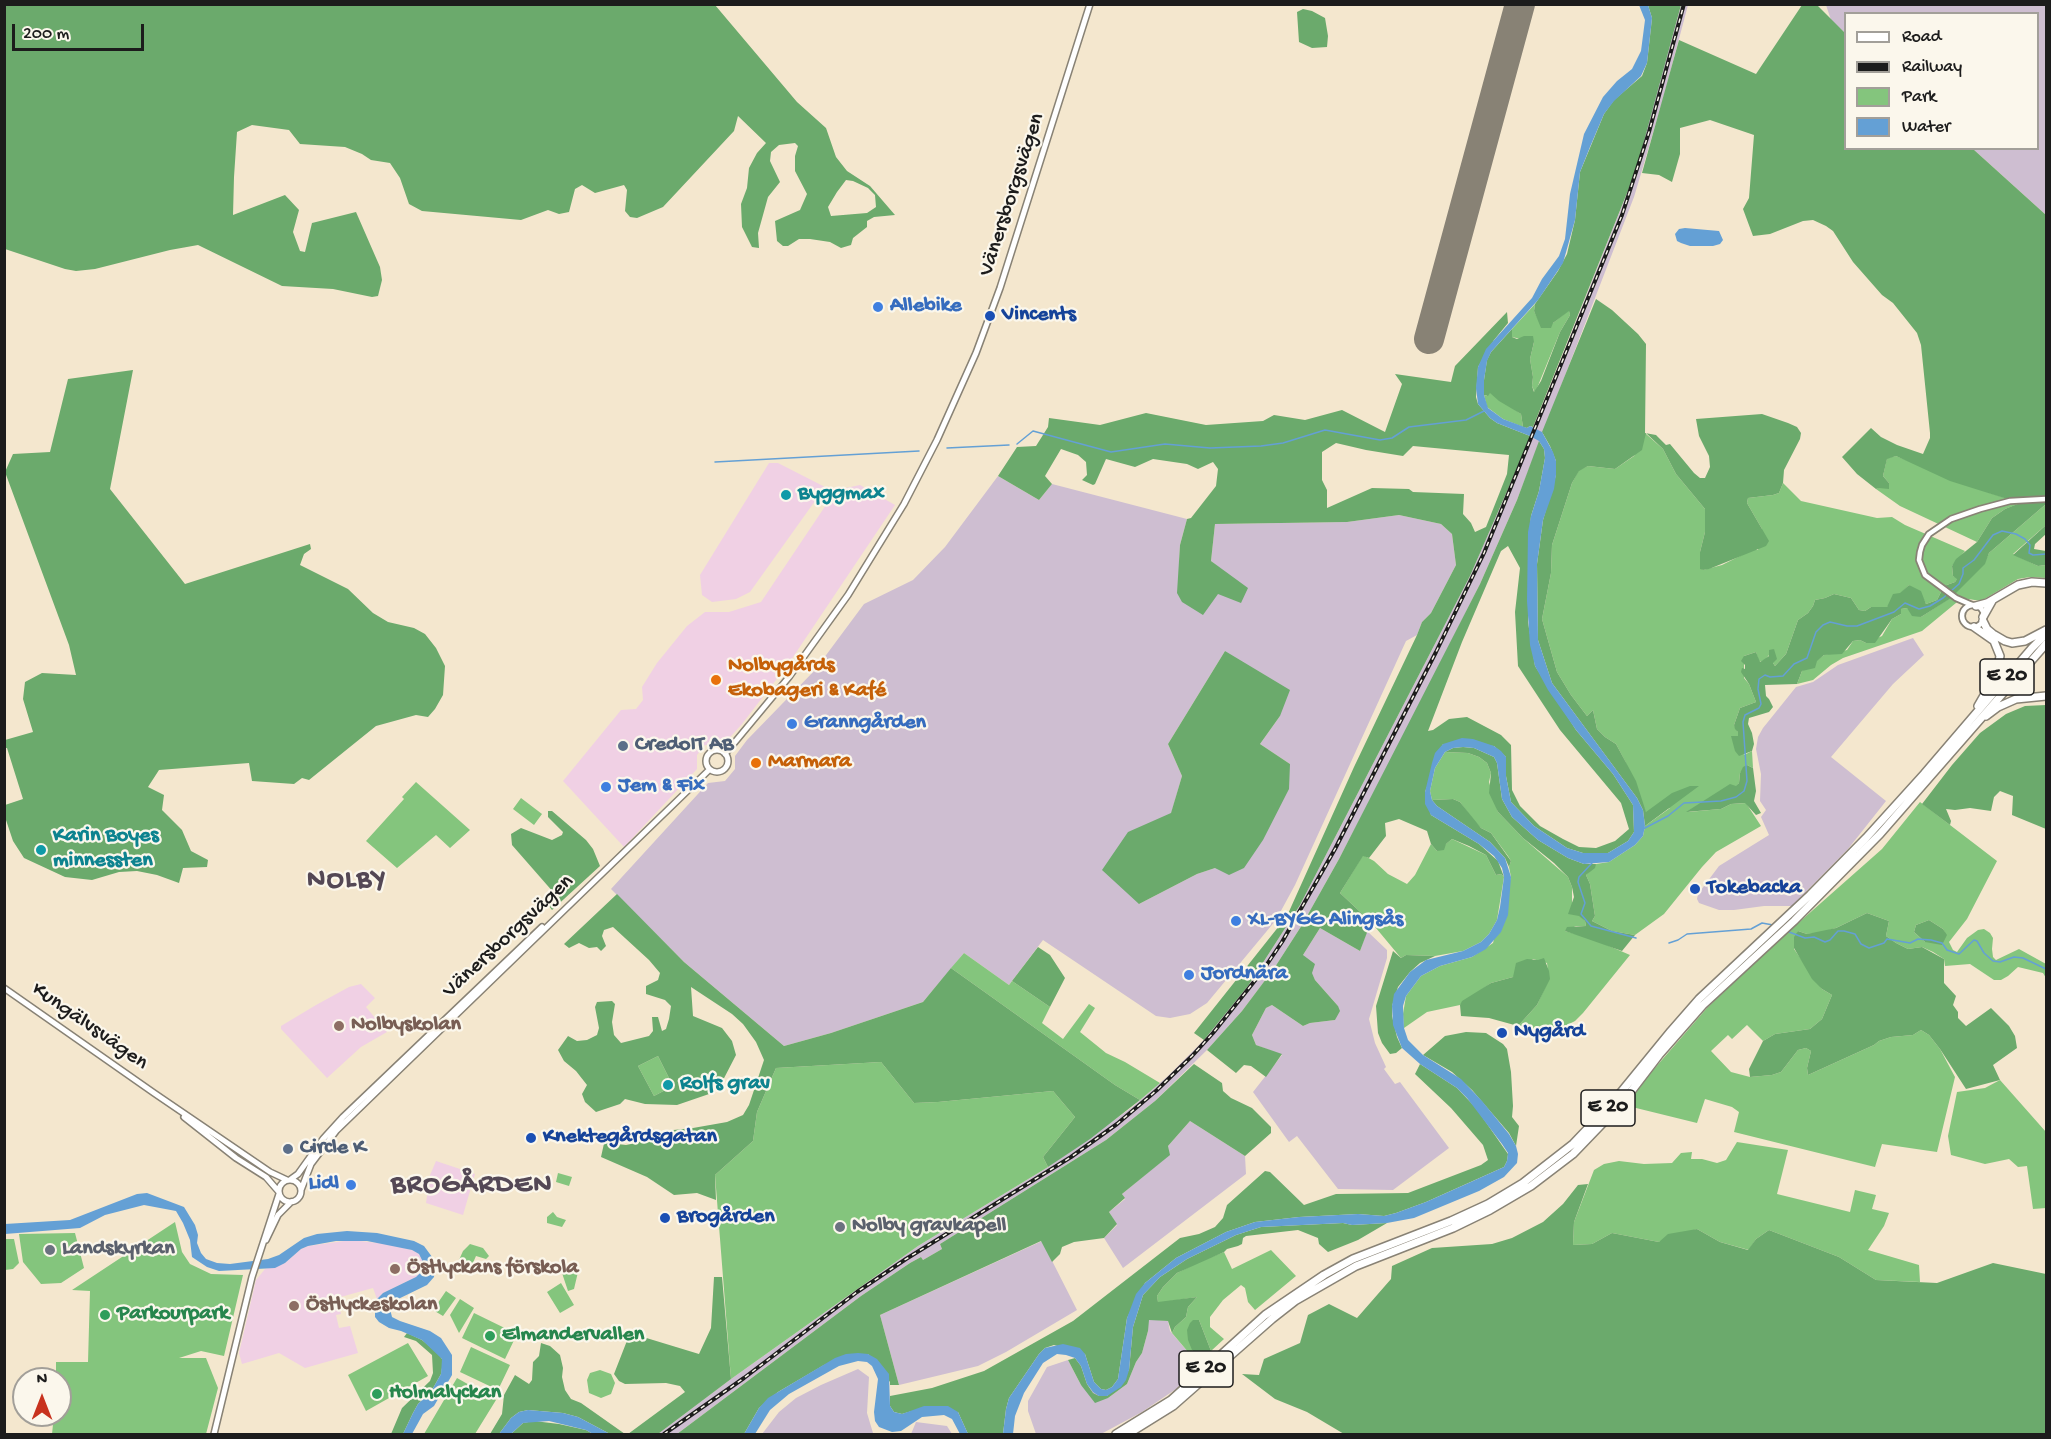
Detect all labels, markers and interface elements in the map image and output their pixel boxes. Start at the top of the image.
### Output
scale bar [15,12,147,50]
legend [1844,12,2039,150]
text: 200 m [23,24,69,45]
text: Road [1902,27,1941,48]
text: Railway [1902,57,1962,78]
text: Park [1902,87,1936,108]
street label: Vänersborgsvägen [974,110,1052,280]
text: Water [1902,117,1950,138]
place label: Allebike [890,294,962,320]
marker: Allebike [871,300,885,314]
place label: Vincents [1002,303,1076,329]
marker: Vincents [983,309,997,323]
place label: Byggmax [798,482,885,508]
marker: Byggmax [779,488,793,502]
place label: Nolbygårds Ekobageri & Kafé [728,654,886,706]
road number: E 20 [1980,659,2034,695]
marker: Nolbygårds Ekobageri & Kafé [709,673,723,687]
place label: Granngården [804,711,926,737]
marker: Granngården [785,717,799,731]
place label: CredoIT AB [635,733,734,759]
marker: CredoIT AB [616,739,630,753]
place label: Marmara [768,750,851,776]
marker: Marmara [749,756,763,770]
place label: Jem & Fix [618,774,705,800]
marker: Jem & Fix [599,780,613,794]
place label: Karin Boyes minnessten [53,824,158,876]
marker: Karin Boyes minnessten [34,843,48,857]
district label: NOLBY [307,865,387,899]
street label: Vänersborgsvägen [438,869,580,1005]
place label: Tokebacka [1707,876,1801,902]
marker: Tokebacka [1688,882,1702,896]
place label: XL-BYGG Alingsås [1248,908,1403,934]
marker: XL-BYGG Alingsås [1229,914,1243,928]
place label: Jordnära [1201,962,1287,988]
marker: Jordnära [1182,968,1196,982]
street label: Kungälvsvägen [26,977,152,1077]
place label: Nolbyskolan [351,1013,461,1039]
marker: Nolbyskolan [332,1019,346,1033]
place label: Nygård [1514,1020,1585,1046]
marker: Nygård [1495,1026,1509,1040]
place label: Rolfs grav [680,1072,770,1098]
marker: Rolfs grav [661,1078,675,1092]
road number: E 20 [1581,1090,1635,1126]
place label: Knektegårdsgatan [543,1125,717,1151]
marker: Knektegårdsgatan [524,1131,538,1145]
place label: Circle K [300,1136,365,1162]
marker: Circle K [281,1142,295,1156]
district label: BROGÅRDEN [391,1170,553,1204]
place label: Lidl [308,1172,339,1198]
marker: Lidl [344,1178,358,1192]
place label: Brogården [677,1205,775,1231]
marker: Brogården [658,1211,672,1225]
place label: Nolby gravkapell [852,1214,1006,1240]
marker: Nolby gravkapell [833,1220,847,1234]
place label: Landskyrkan [62,1237,175,1263]
marker: Landskyrkan [43,1243,57,1257]
place label: Östlyckans förskola [407,1256,579,1282]
marker: Östlyckans förskola [388,1262,402,1276]
place label: Östlyckeskolan [306,1293,437,1319]
marker: Östlyckeskolan [287,1299,301,1313]
place label: Parkourpark [117,1302,229,1328]
marker: Parkourpark [98,1308,112,1322]
place label: Elmandervallen [502,1323,644,1349]
marker: Elmandervallen [483,1329,497,1343]
road number: E 20 [1179,1351,1233,1387]
north arrow [12,1367,72,1427]
text: N [37,1371,47,1390]
place label: Holmalyckan [389,1381,501,1407]
marker: Holmalyckan [370,1387,384,1401]

